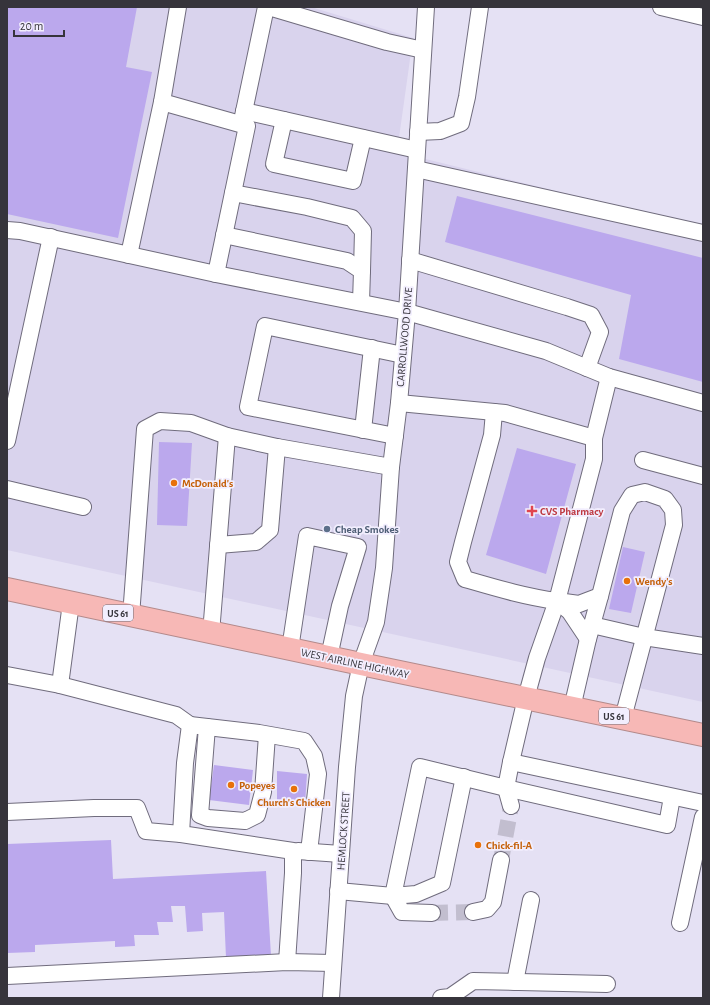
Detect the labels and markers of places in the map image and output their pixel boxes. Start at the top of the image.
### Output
marker: McDonald's [169,478,179,488]
place label: McDonald's [182,478,233,489]
marker: CVS Pharmacy [527,506,537,516]
place label: CVS Pharmacy [540,506,604,517]
marker: Cheap Smokes [322,524,332,534]
place label: Cheap Smokes [335,524,399,535]
marker: Wendy's [622,576,632,586]
place label: Wendy's [635,576,673,587]
marker: Popeyes [226,780,236,790]
place label: Popeyes [239,780,275,791]
marker: Church's Chicken [289,784,299,794]
place label: Church's Chicken [257,797,331,808]
marker: Chick-fil-A [473,840,483,850]
place label: Chick-fil-A [486,840,532,851]

